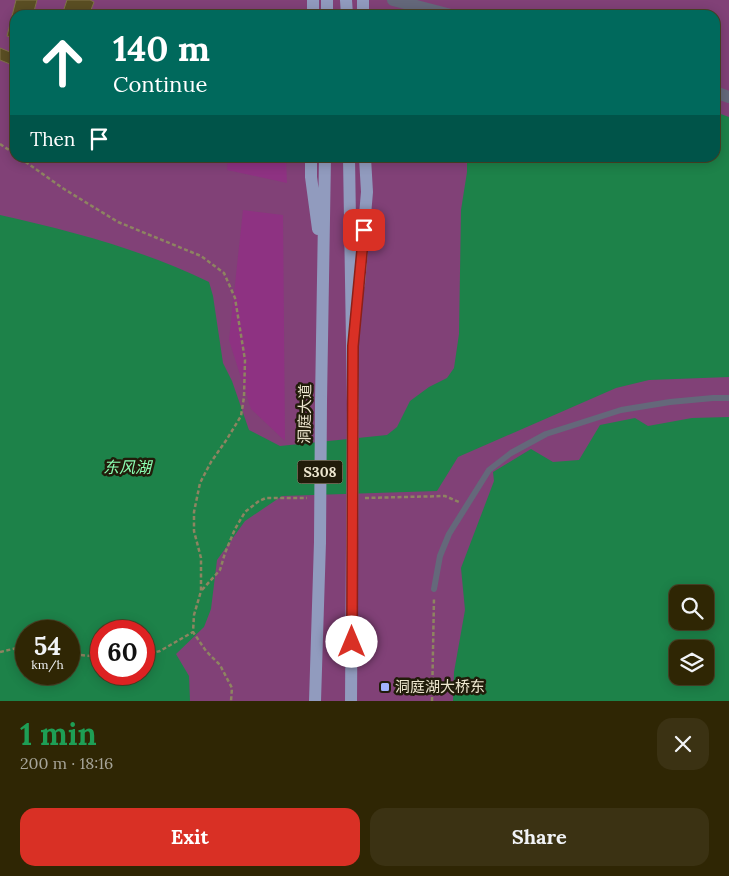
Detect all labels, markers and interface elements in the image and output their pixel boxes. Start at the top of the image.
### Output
text: 140 m [113,26,210,71]
icon: ahead [30,30,95,95]
text: Continue [113,70,208,98]
icon: arrive [85,125,113,153]
text: Then [30,127,75,151]
pin [343,209,385,251]
icon: arrive [350,216,378,244]
street label: 洞庭大道 [294,384,315,444]
water label: 东风湖 [103,457,154,477]
road number: S308 [298,461,342,484]
map controls [669,585,714,685]
button: search [669,585,714,630]
position arrow [325,615,377,667]
speed limit sign: 60 [90,620,155,685]
text: 54 [34,630,61,662]
button: layers [669,640,714,685]
text: km/h [31,657,64,672]
place label: 洞庭湖大桥东 [395,677,485,696]
marker: 洞庭湖大桥东 [379,681,391,693]
text: 1 min [20,715,97,753]
button: close [657,718,709,770]
text: 200 m · 18:16 [20,753,113,773]
button: Exit [20,808,360,866]
button: Share [370,808,709,866]

